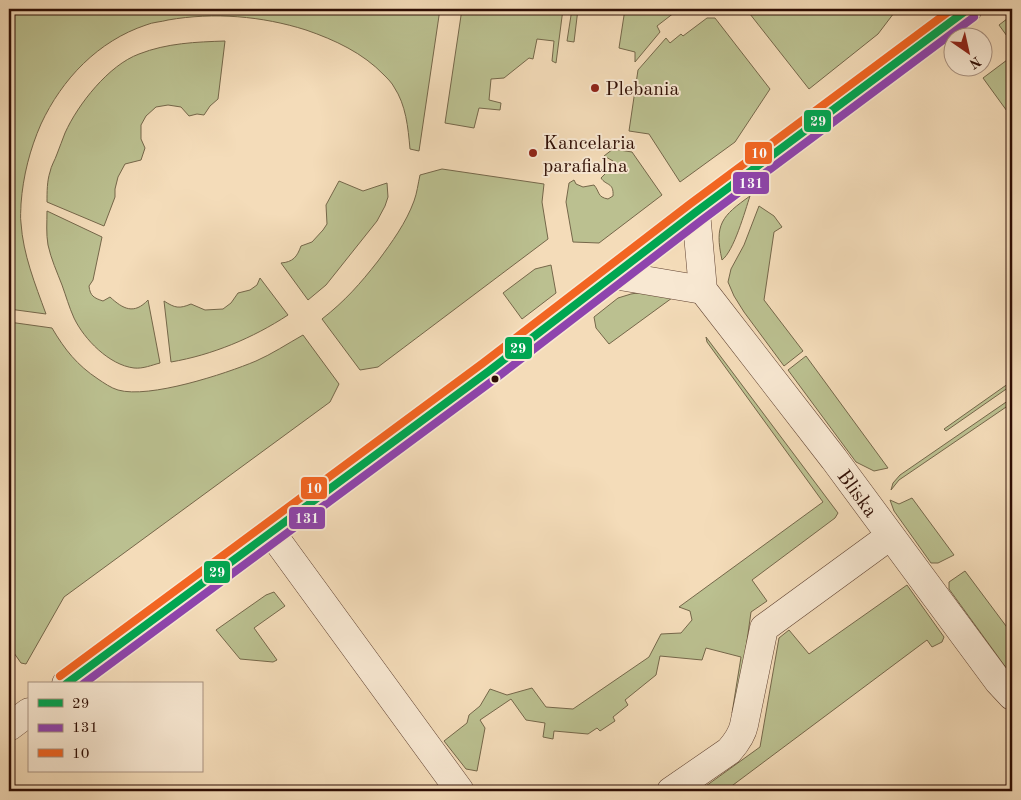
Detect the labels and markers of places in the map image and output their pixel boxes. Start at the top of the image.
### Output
place label: Plebania [605,80,680,100]
marker: Plebania [589,82,601,94]
place label: Kancelaria parafialna [543,134,636,177]
marker: Kancelaria parafialna [527,147,539,159]
unlabelled marker [490,374,500,384]

